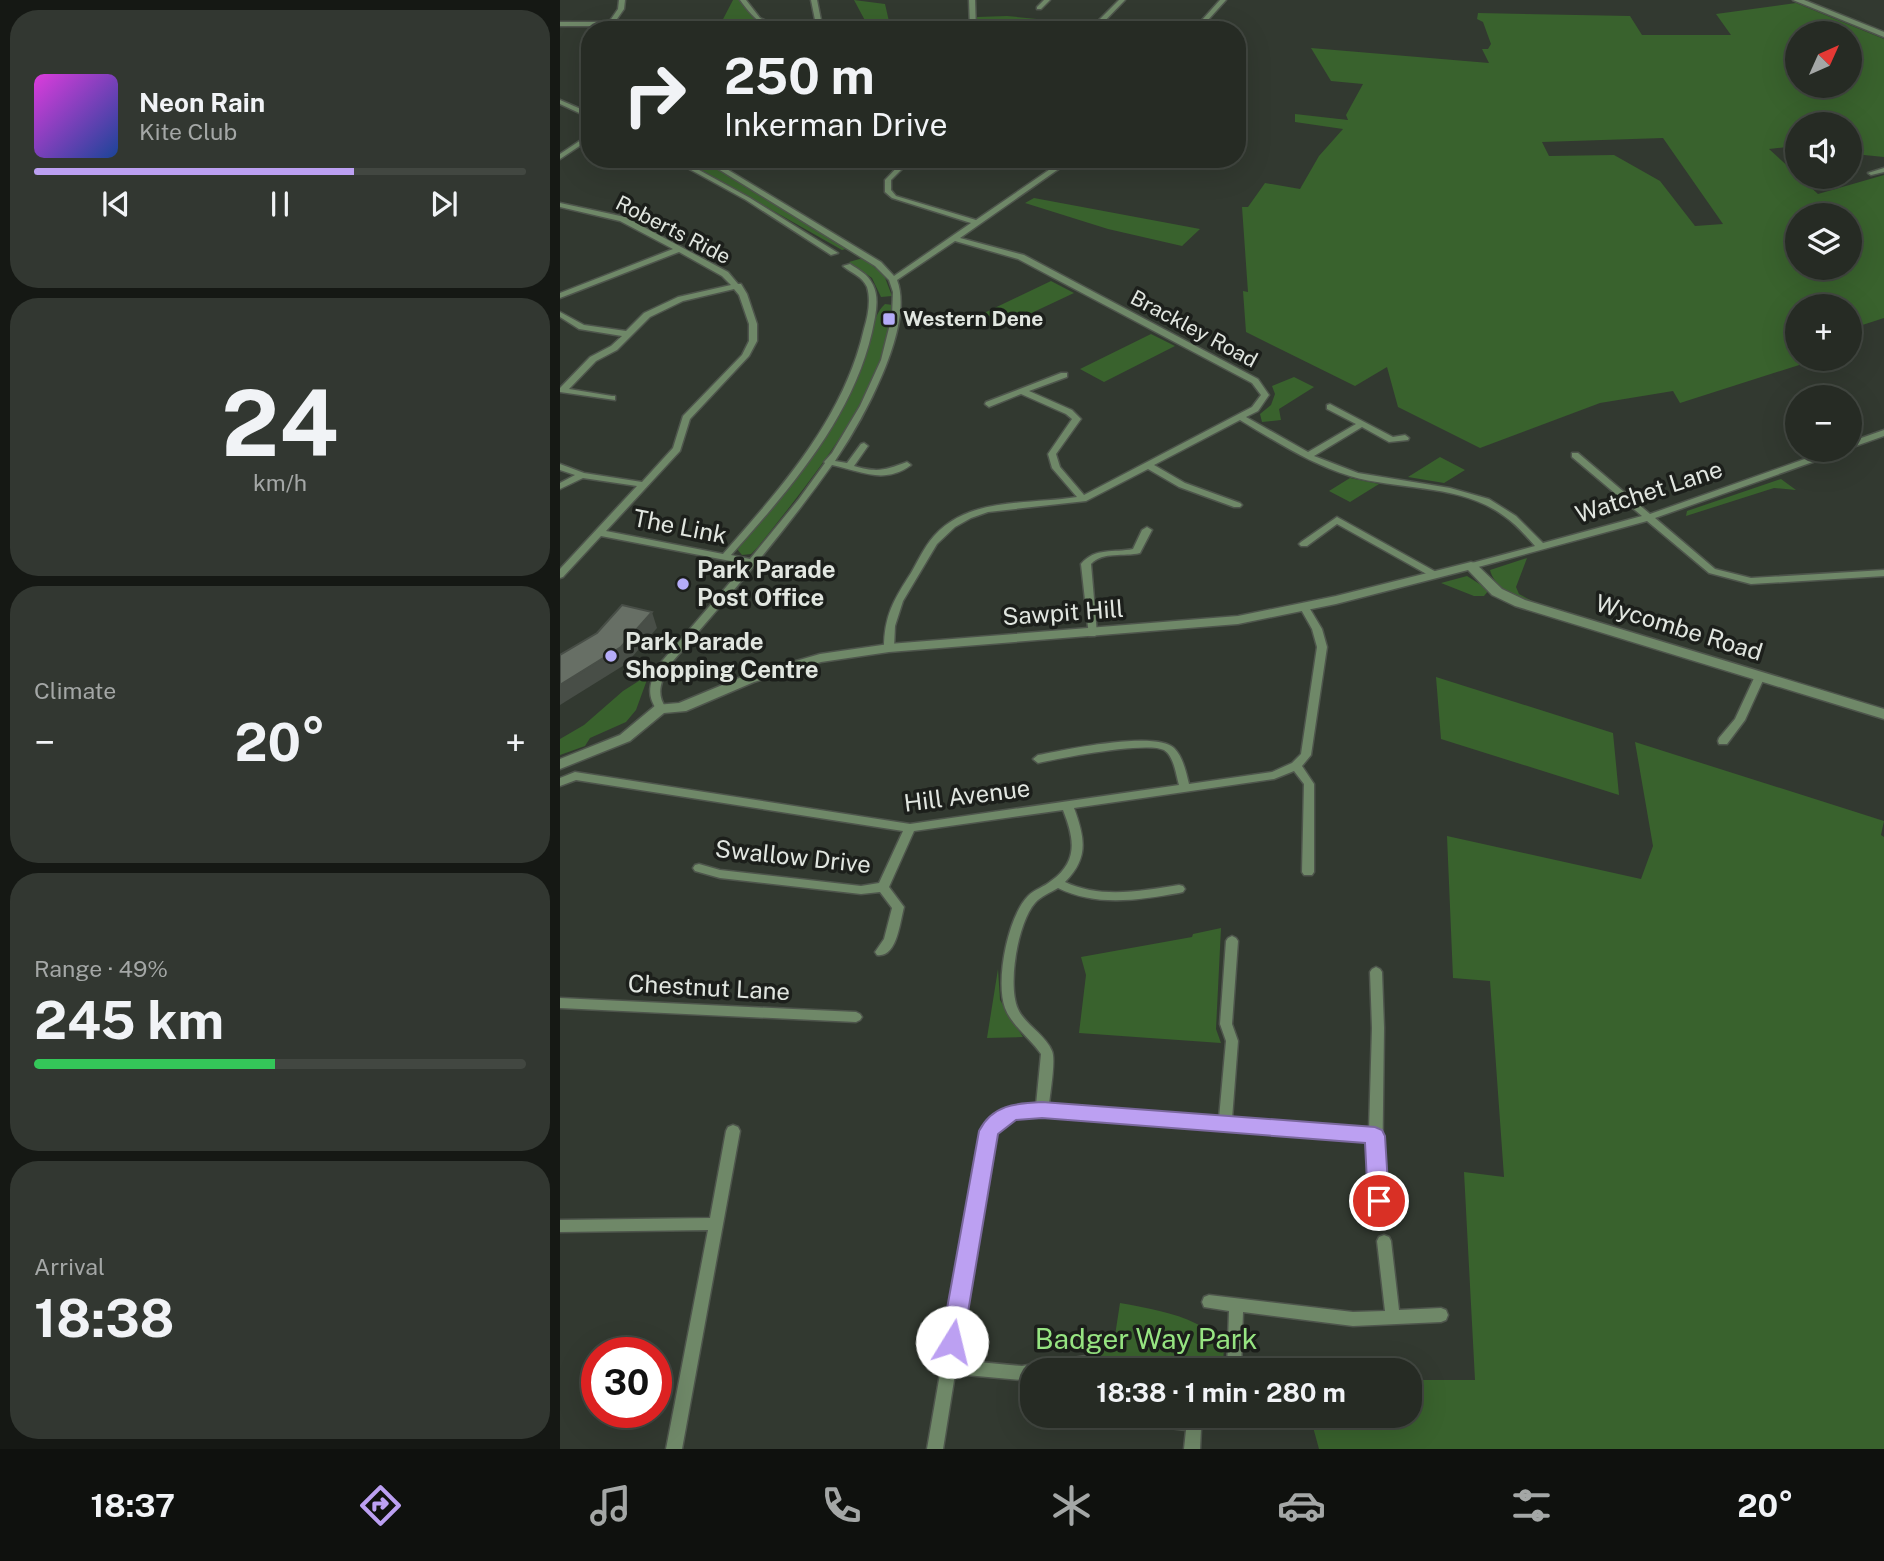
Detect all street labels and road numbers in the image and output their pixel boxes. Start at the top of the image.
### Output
street label: Roberts Ride [612,190,735,269]
street label: Brackley Road [1126,285,1262,373]
street label: Watchet Lane [1572,454,1726,528]
street label: The Link [631,503,729,549]
street label: Wycombe Road [1592,588,1766,666]
street label: Sawpit Hill [1001,594,1125,630]
street label: Hill Avenue [902,773,1032,817]
street label: Swallow Drive [714,834,873,878]
street label: Chestnut Lane [627,969,791,1005]

